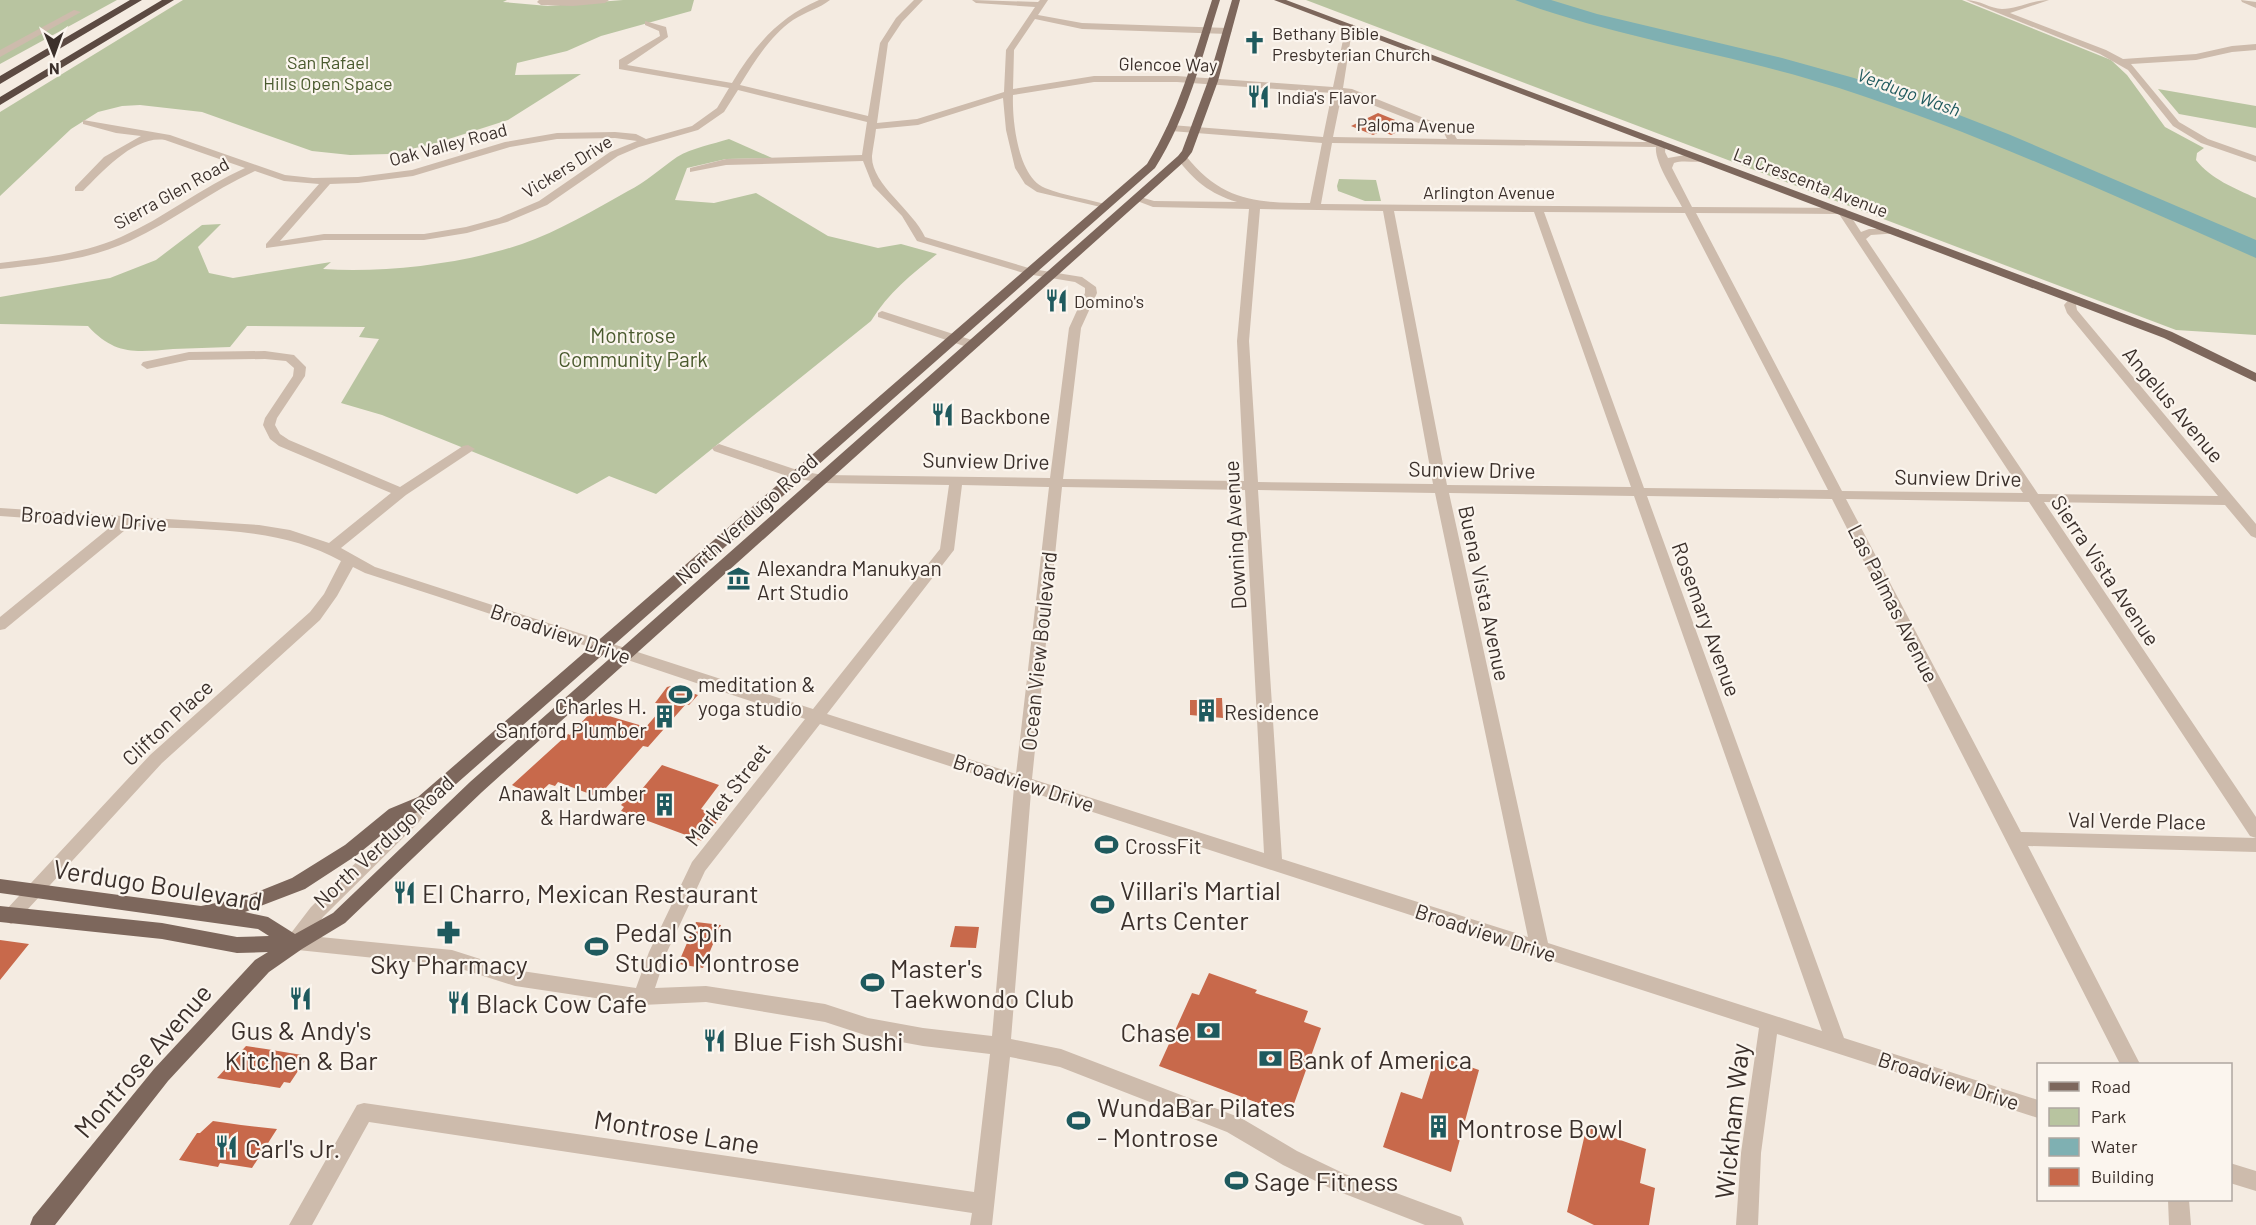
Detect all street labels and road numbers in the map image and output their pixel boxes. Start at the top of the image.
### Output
street label: Glencoe Way [1118,52,1218,76]
street label: Paloma Avenue [1356,113,1476,137]
street label: Oak Valley Road [387,118,509,170]
street label: Vickers Drive [518,130,616,202]
street label: La Crescenta Avenue [1731,142,1891,222]
street label: Sierra Glen Road [110,152,232,234]
street label: Arlington Avenue [1423,181,1555,203]
street label: Angelus Avenue [2118,341,2230,467]
street label: Sunview Drive [922,446,1050,474]
street label: North Verdugo Road [670,448,822,588]
street label: Sunview Drive [1408,455,1536,483]
street label: Downing Avenue [1218,460,1250,610]
street label: Sunview Drive [1894,463,2022,491]
street label: Sierra Vista Avenue [2046,490,2166,650]
street label: Broadview Drive [20,500,168,536]
street label: Buena Vista Avenue [1454,503,1516,683]
street label: Las Palmas Avenue [1843,520,1945,686]
street label: Rosemary Avenue [1667,538,1747,700]
street label: Ocean View Boulevard [1015,550,1061,752]
street label: Broadview Drive [488,597,634,669]
street label: Clifton Place [117,674,217,770]
street label: Market Street [679,738,775,850]
street label: Broadview Drive [950,747,1098,817]
street label: North Verdugo Road [308,770,458,912]
street label: Val Verde Place [2068,806,2206,834]
street label: Verdugo Boulevard [51,852,265,916]
street label: Broadview Drive [1412,897,1560,967]
street label: Montrose Avenue [67,977,217,1143]
street label: Wickham Way [1707,1041,1755,1201]
street label: Broadview Drive [1875,1045,2023,1115]
street label: Montrose Lane [592,1103,762,1159]

